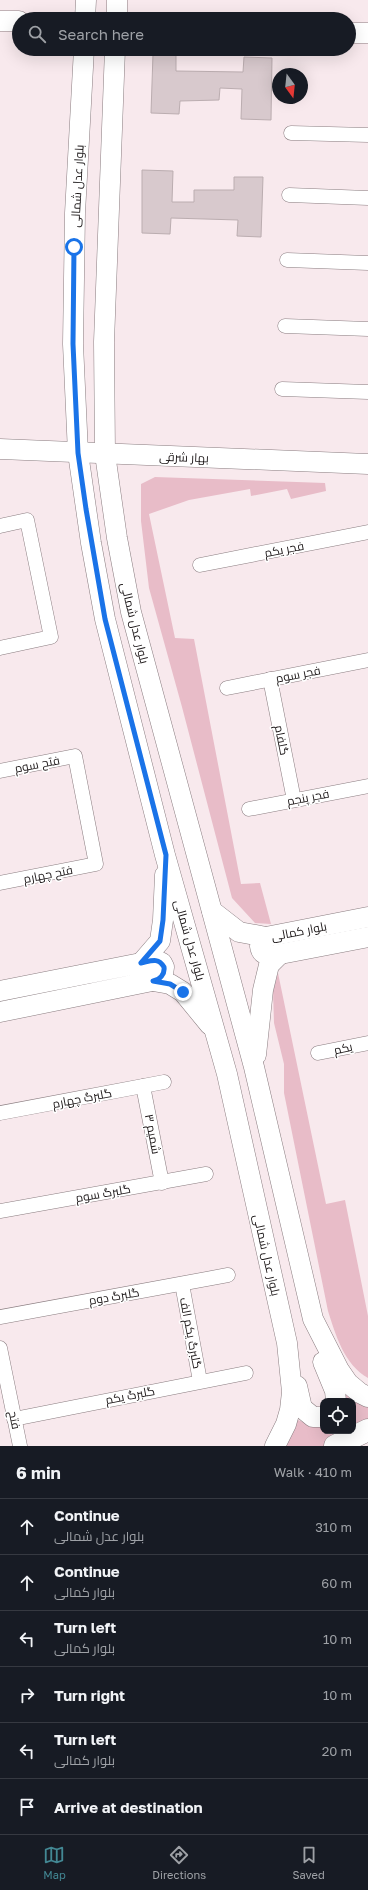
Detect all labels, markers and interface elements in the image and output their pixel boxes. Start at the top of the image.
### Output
search box [12,12,356,56]
icon: search [26,23,48,45]
text: Search here [58,25,144,43]
north arrow [272,68,308,104]
street label: بلوار عدل شمالی [67,144,87,228]
route start [65,238,83,256]
street label: بهار شرقی [159,449,209,465]
street label: فجر یکم [263,538,305,561]
street label: بلوار عدل شمالی [118,581,152,665]
street label: فجر سوم [274,662,322,687]
street label: گلفام [271,724,292,757]
street label: فتح سوم [13,752,61,777]
street label: فجر پنجم [285,786,331,810]
street label: فتح چهارم [22,862,74,888]
street label: بلوار عدل شمالی [171,898,209,982]
street label: بلوار کمالی [270,918,328,944]
route end [174,983,192,1001]
street label: یکم [332,1039,355,1058]
street label: گلبرگ چهارم [51,1085,113,1113]
street label: شمیم ۳ [141,1113,164,1156]
street label: گلبرگ سوم [74,1181,132,1206]
street label: بلوار عدل شمالی [250,1213,284,1297]
street label: گلبرگ دوم [88,1284,141,1309]
street label: گلبرگ یکم الف [176,1296,205,1370]
street label: گلبرگ یکم [104,1383,156,1408]
map controls [320,1398,356,1434]
button: locate [320,1398,356,1434]
street label: فتح [5,1410,24,1431]
text: 6 min [16,1462,61,1483]
text: Walk · 410 m [274,1464,352,1480]
text: Continue [54,1506,120,1524]
icon: ahead [16,1516,38,1538]
text: 310 m [315,1519,352,1535]
text: بلوار عدل شمالی [54,1528,144,1544]
text: Continue [54,1562,120,1580]
icon: ahead [16,1572,38,1594]
text: 60 m [321,1575,352,1591]
text: بلوار کمالی [54,1584,115,1600]
text: Turn left [54,1618,116,1636]
icon: left [16,1628,38,1650]
text: 10 m [323,1631,352,1647]
text: بلوار کمالی [54,1640,115,1656]
icon: right [16,1684,38,1706]
text: Turn right [54,1686,125,1704]
text: 10 m [323,1687,352,1703]
text: Turn left [54,1730,116,1748]
icon: left [16,1740,38,1762]
text: 20 m [322,1743,352,1759]
text: بلوار کمالی [54,1752,115,1768]
icon: arrive [16,1796,38,1818]
text: Arrive at destination [54,1798,203,1816]
tab: Map [43,1844,66,1881]
tab: Directions [152,1844,206,1881]
tab: Saved [293,1844,325,1881]

